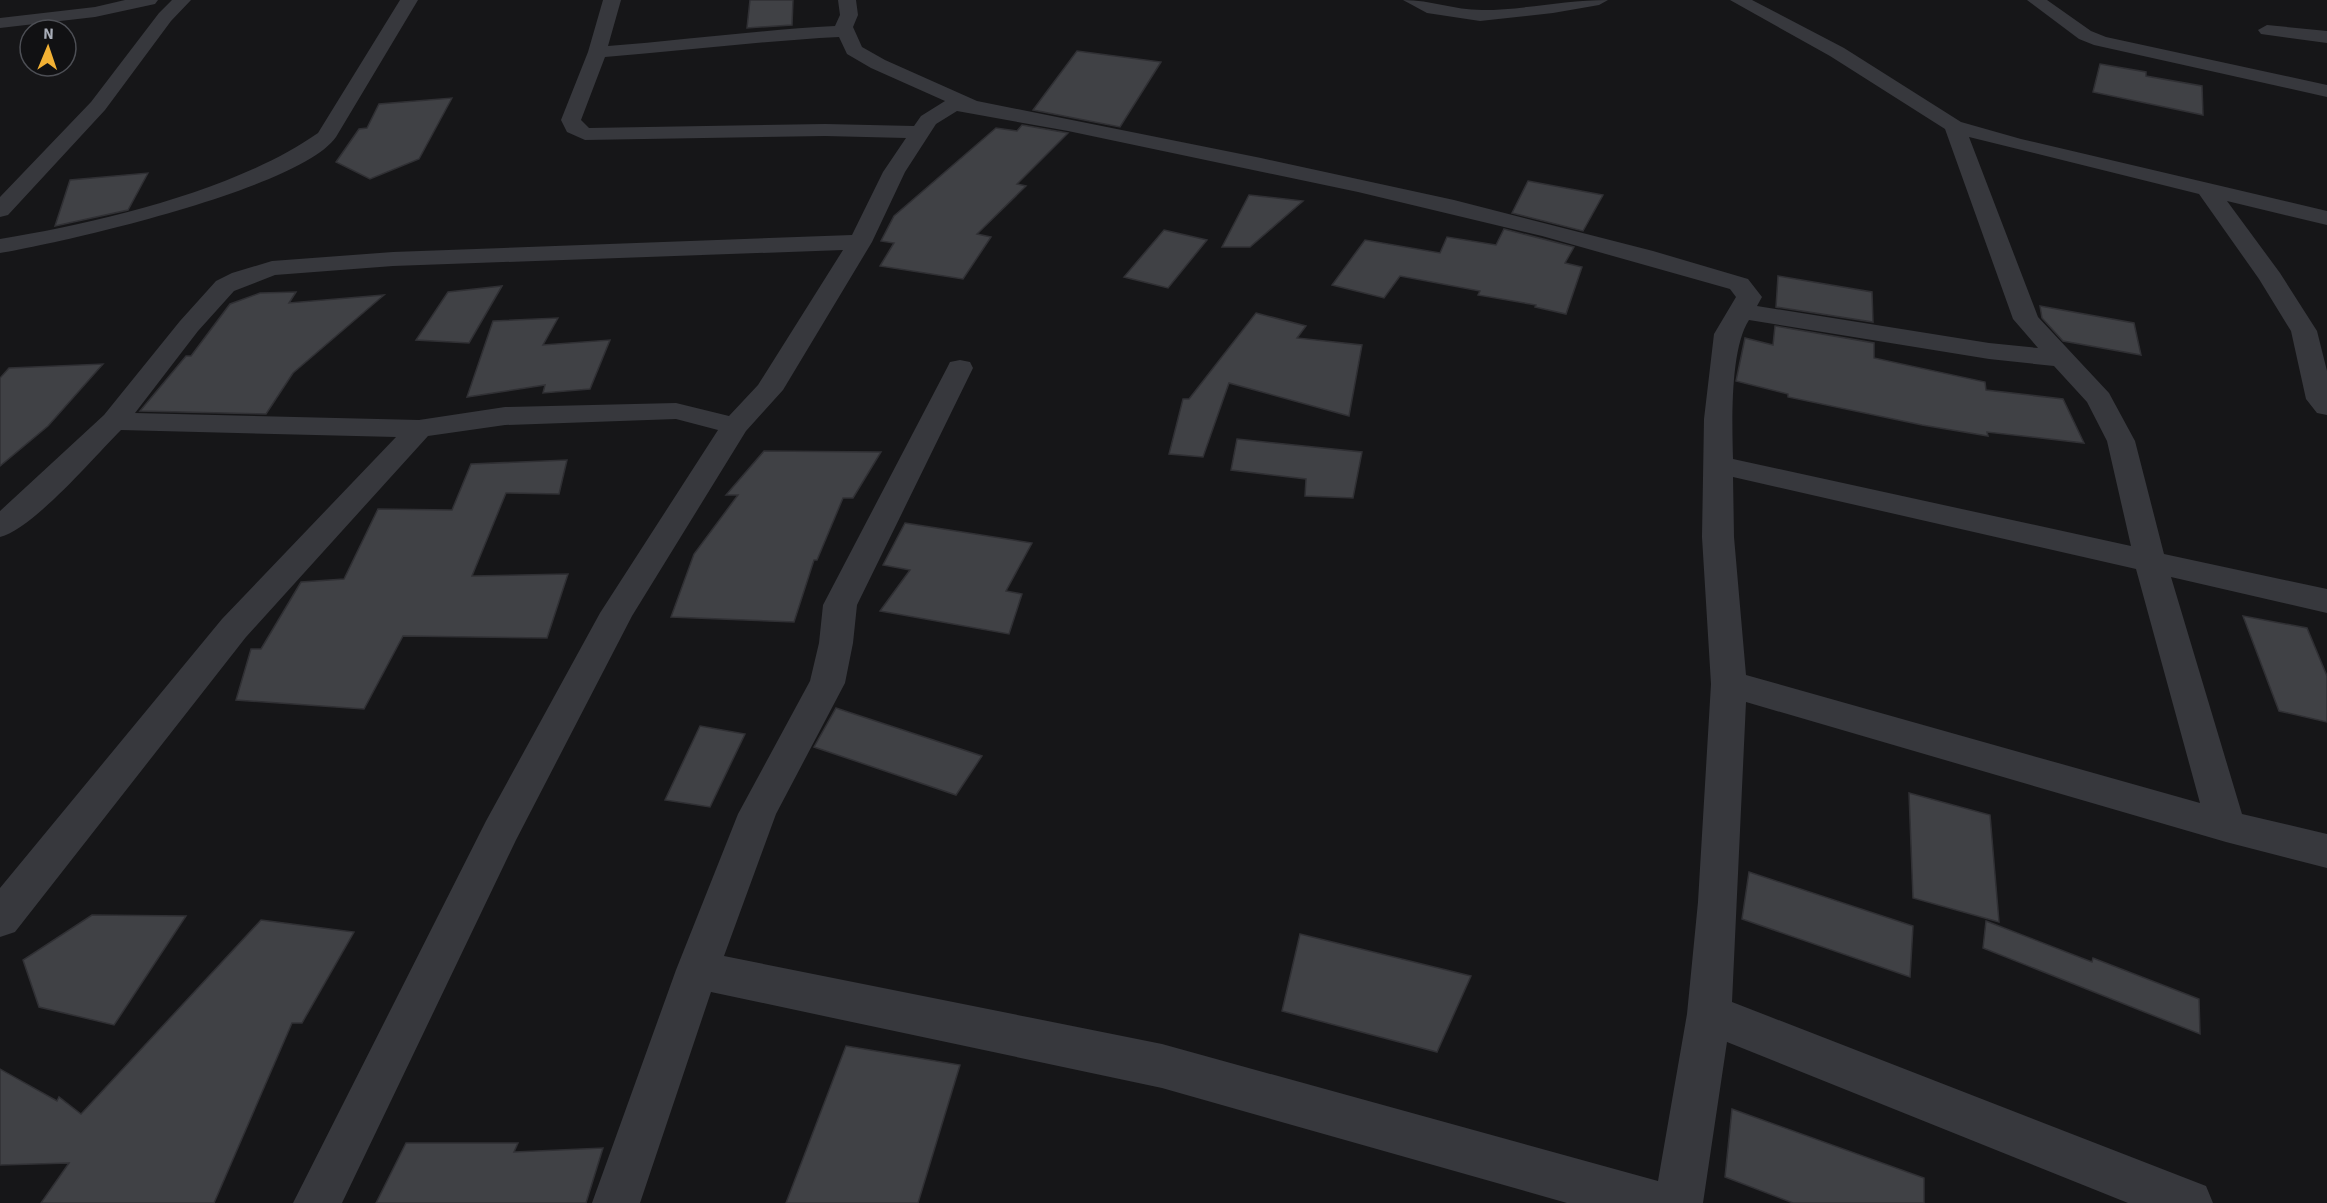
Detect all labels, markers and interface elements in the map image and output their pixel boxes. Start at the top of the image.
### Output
north arrow [18,18,78,78]
text: N [43,23,54,45]

